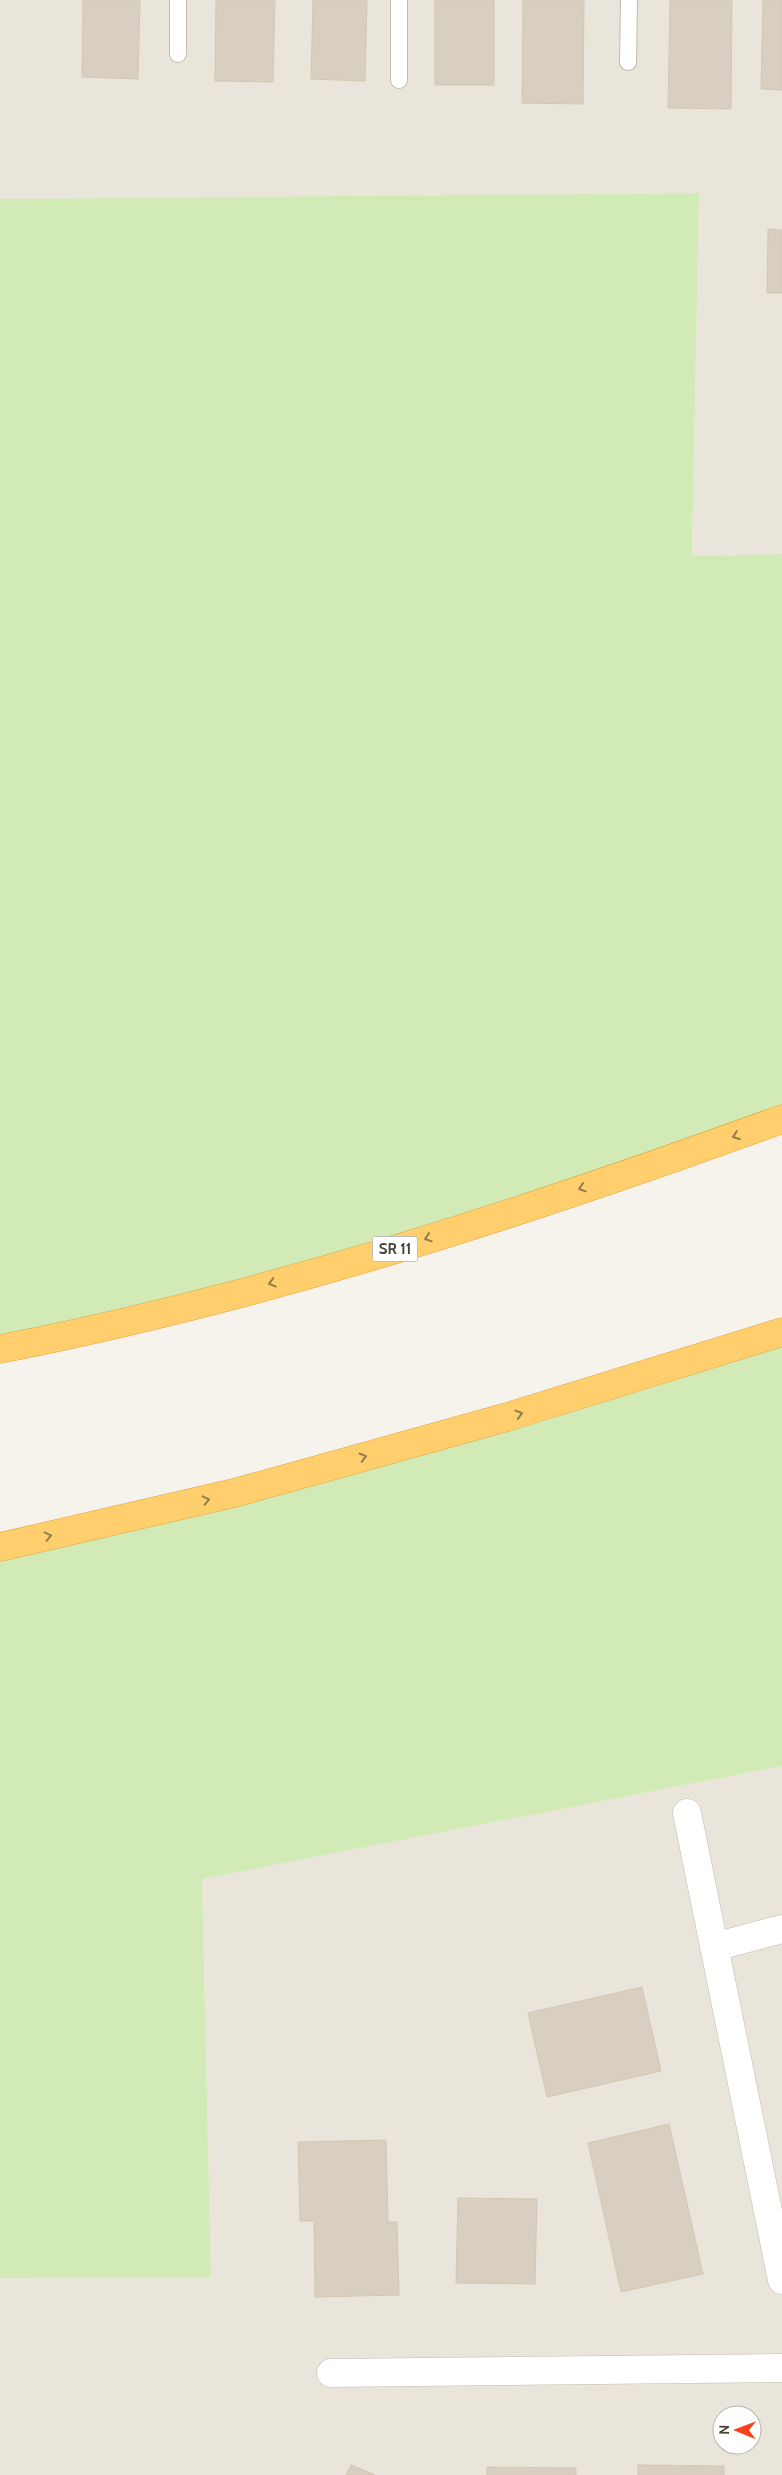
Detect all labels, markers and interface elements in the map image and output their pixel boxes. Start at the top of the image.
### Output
one-way arrow [732,1130,741,1140]
one-way arrow [579,1183,587,1193]
one-way arrow [424,1233,433,1243]
road number: SR 11 [372,1236,418,1262]
one-way arrow [268,1278,276,1288]
one-way arrow [515,1409,523,1419]
one-way arrow [358,1453,366,1463]
one-way arrow [201,1495,210,1506]
one-way arrow [43,1531,52,1542]
north arrow [712,2405,762,2455]
text: N [715,2425,733,2435]

